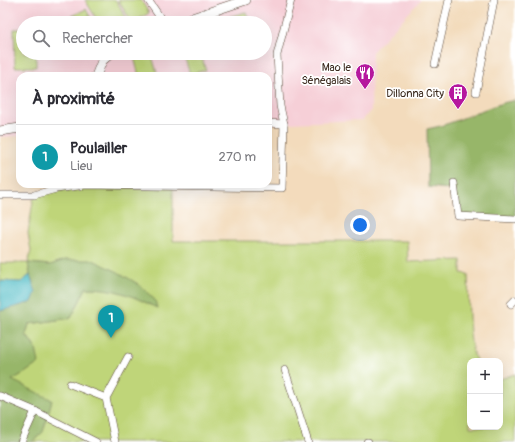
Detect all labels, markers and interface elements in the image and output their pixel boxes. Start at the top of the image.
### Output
search box [16,16,272,60]
icon: search [30,27,52,49]
text: Rechercher [62,29,133,48]
place label: Mao le Sénégalais [301,61,352,87]
restaurant icon: Mao le Sénégalais [354,62,376,90]
building icon: Dillonna City [447,82,469,110]
place label: Dillonna City [386,87,444,100]
text: À proximité [32,88,115,109]
text: Poulailler [70,139,127,158]
text: 1 [42,149,48,165]
text: 270 m [219,149,256,165]
text: Lieu [70,158,93,174]
your location [350,215,370,235]
pin: 1 [98,305,124,338]
map controls [467,358,503,430]
button: + [467,358,503,394]
button: − [467,394,503,430]

